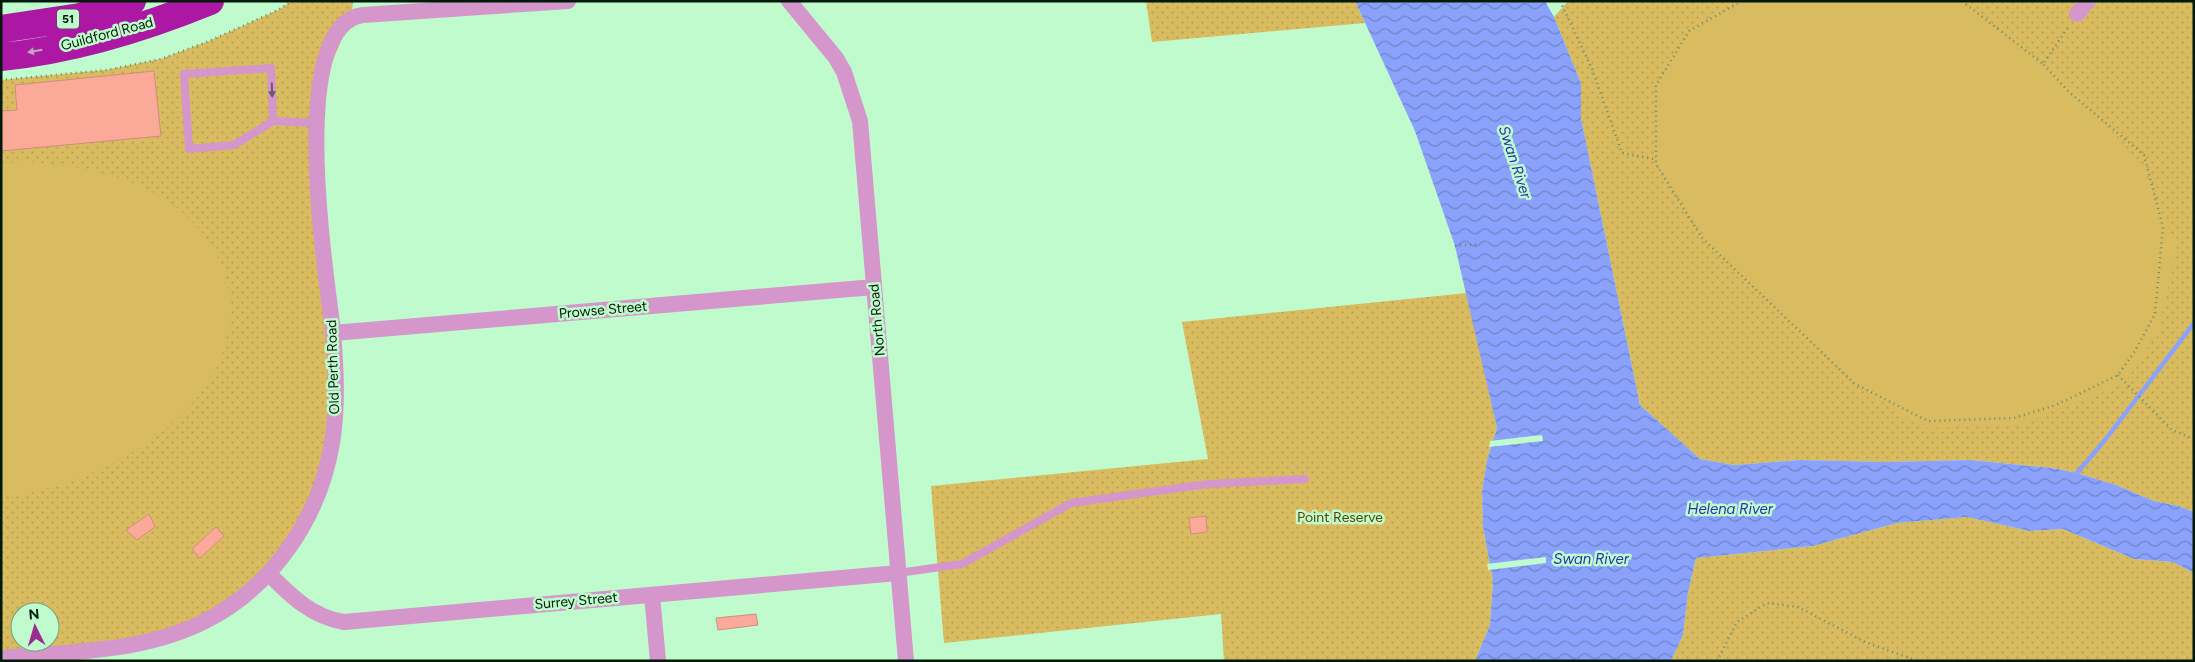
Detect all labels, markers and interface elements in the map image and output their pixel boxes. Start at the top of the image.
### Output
road number: 51 [57,10,79,28]
street label: Guildford Road [59,14,155,54]
one-way arrow [27,48,43,56]
one-way arrow [268,82,276,98]
water label: Swan River [1495,123,1536,202]
street label: North Road [865,283,889,357]
street label: Prowse Street [558,298,648,322]
street label: Old Perth Road [323,319,343,415]
water label: Helena River [1687,500,1774,518]
park label: Point Reserve [1297,509,1383,526]
water label: Swan River [1553,550,1630,568]
street label: Surrey Street [534,589,618,613]
north arrow [10,602,60,652]
text: N [28,606,40,623]

